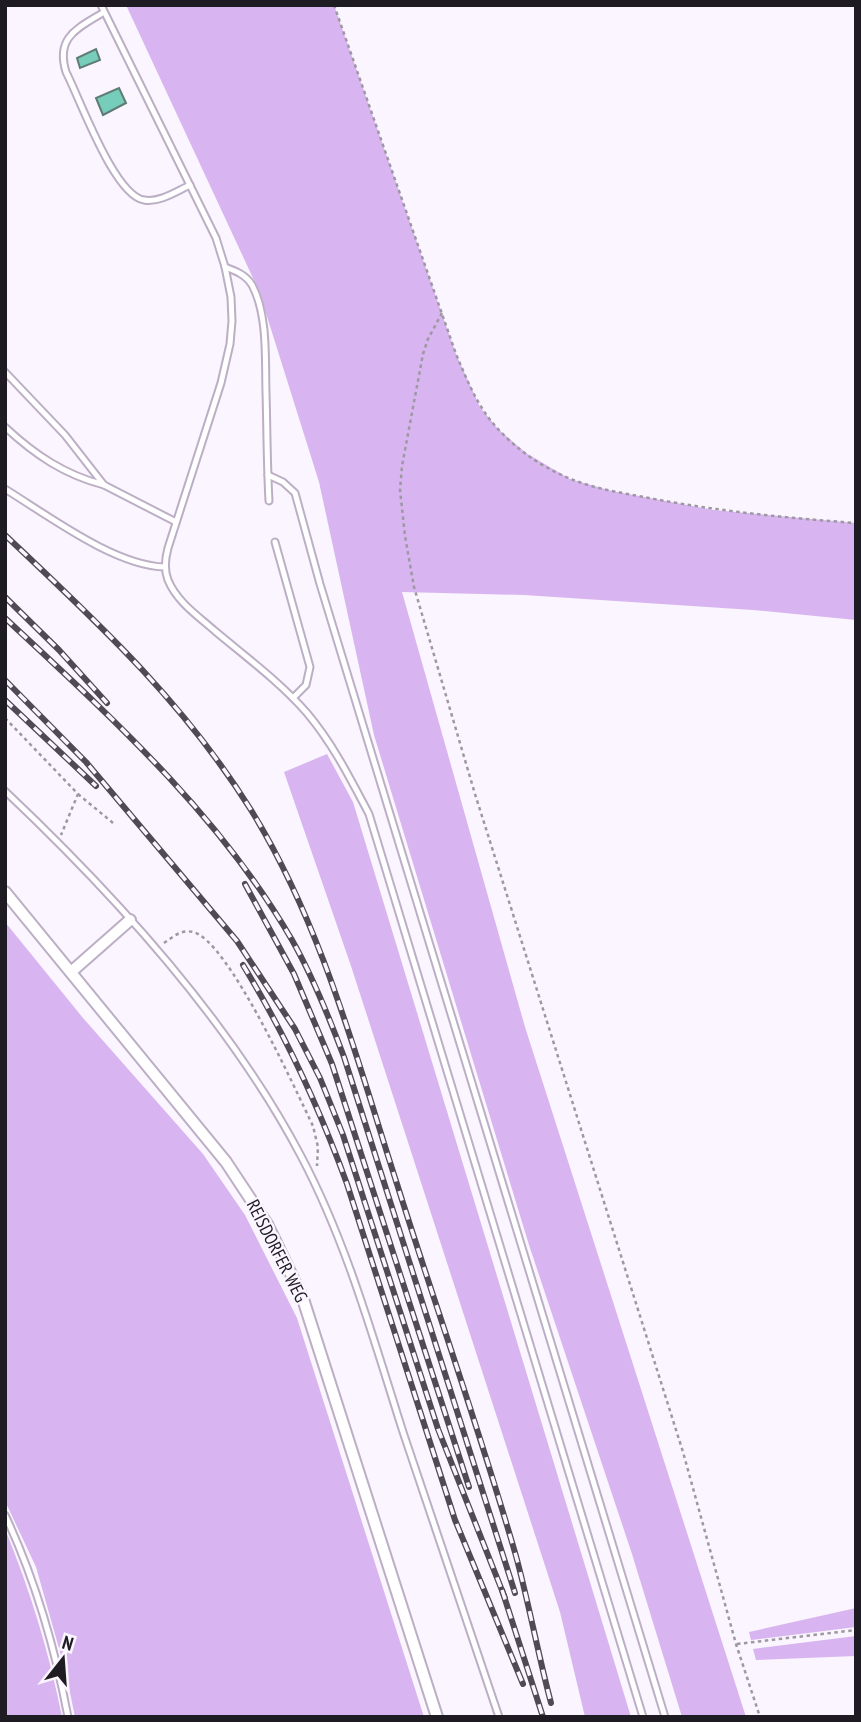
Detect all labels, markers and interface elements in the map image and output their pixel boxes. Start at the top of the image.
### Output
street label: REISDORFER WEG [242,1196,313,1306]
north arrow [28,1624,98,1694]
text: N [60,1630,76,1656]

